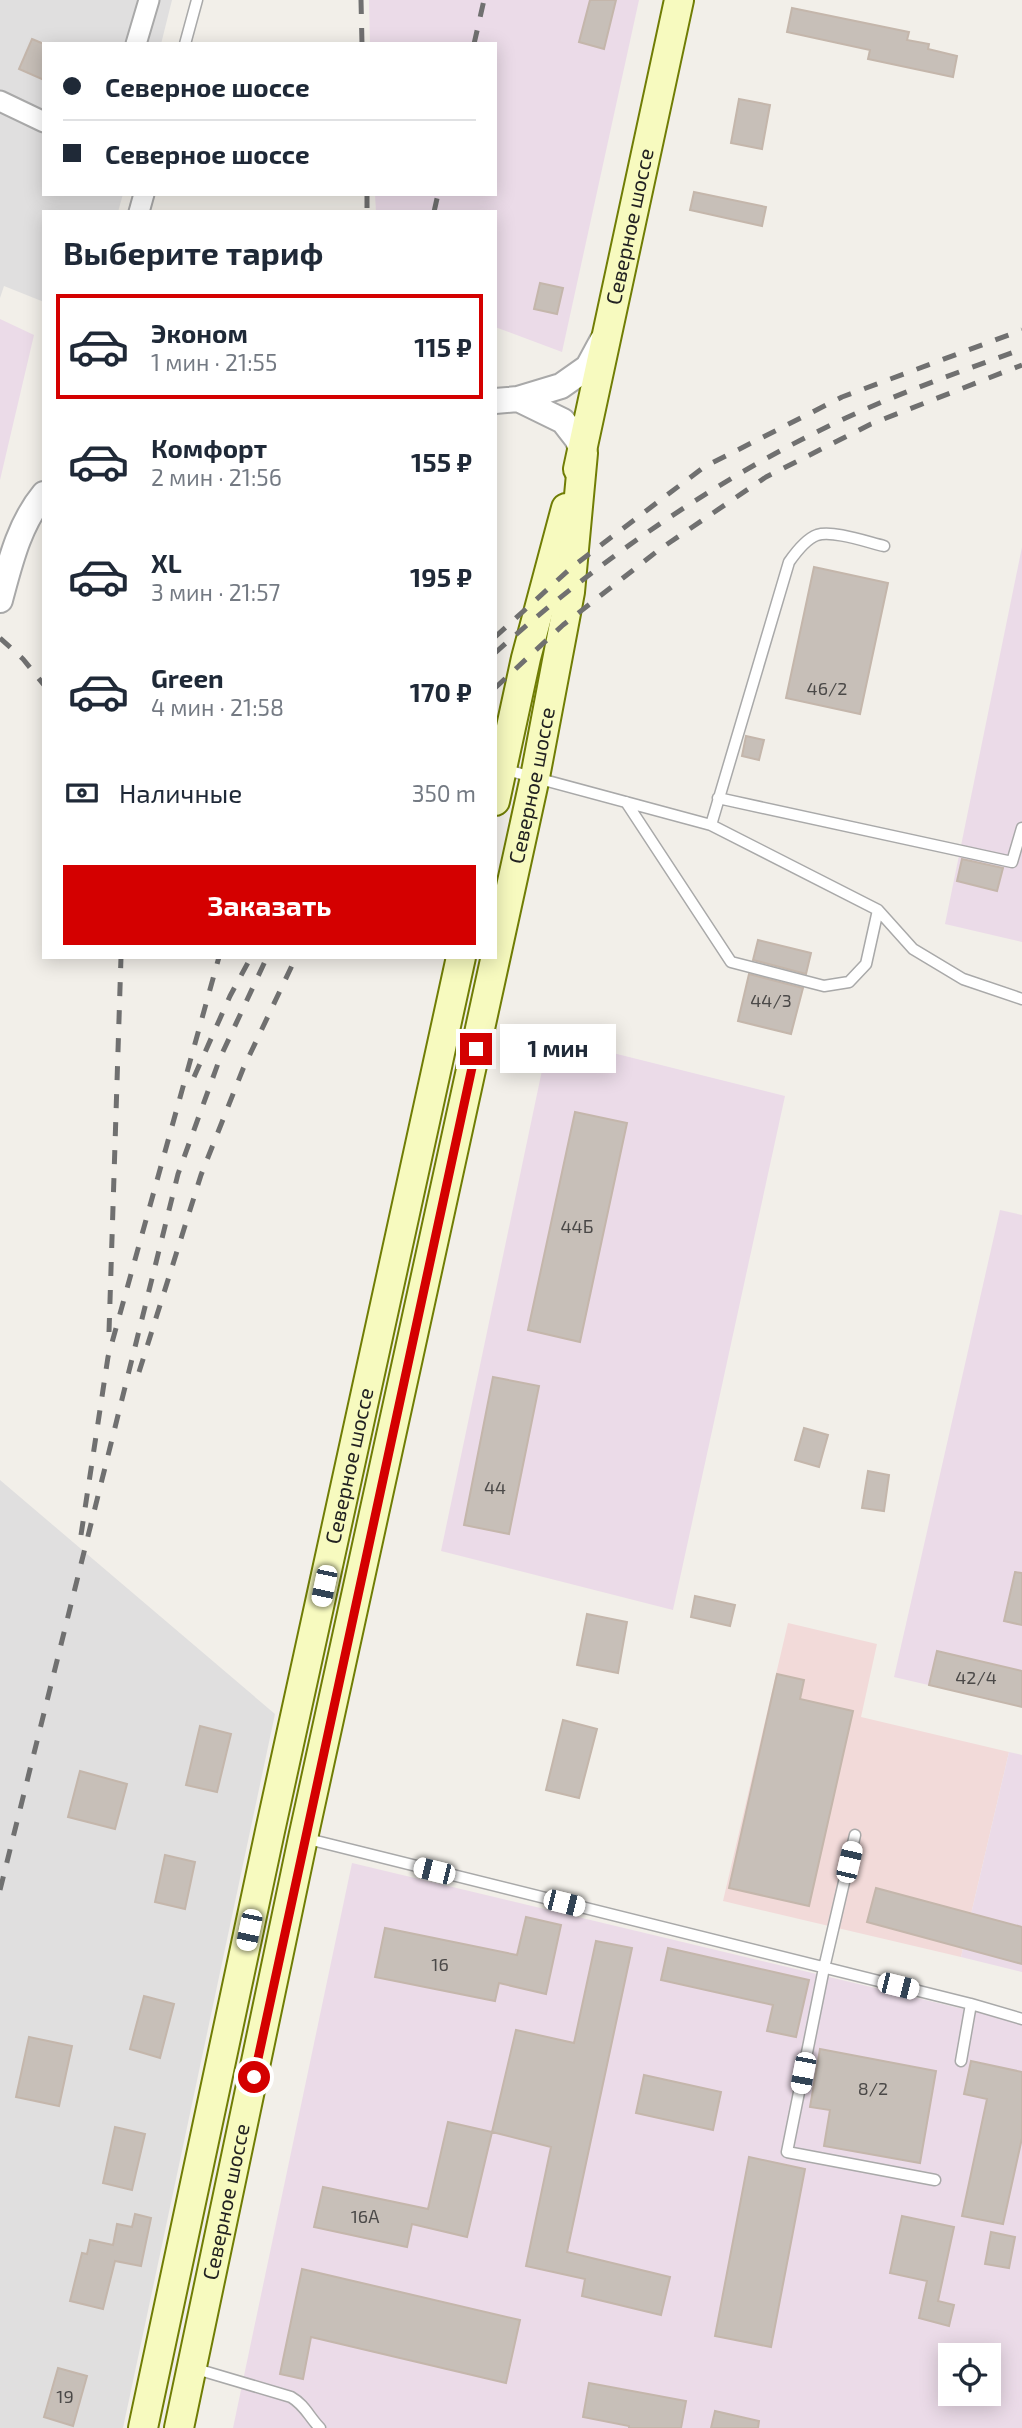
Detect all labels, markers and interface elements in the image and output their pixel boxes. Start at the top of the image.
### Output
text: Северное шоссе [105,71,310,102]
text: Северное шоссе [105,138,310,169]
street label: Северное шоссе [600,146,658,307]
text: Выберите тариф [63,233,323,271]
icon: car [67,315,130,378]
text: Эконом [151,317,248,348]
text: 115 ₽ [414,331,472,362]
text: 1 мин · 21:55 [151,348,277,376]
icon: car [67,430,130,493]
text: Комфорт [151,432,267,463]
text: 155 ₽ [411,446,472,477]
text: 2 мин · 21:56 [151,463,282,491]
icon: car [67,545,130,608]
text: XL [151,547,182,578]
text: 195 ₽ [410,561,472,592]
text: 3 мин · 21:57 [151,578,280,606]
icon: car [67,660,130,723]
text: Green [151,662,224,693]
text: 170 ₽ [410,676,472,707]
house number: 46/2 [807,677,847,699]
text: 4 мин · 21:58 [151,693,284,721]
street label: Северное шоссе [502,705,559,866]
icon: cash [63,774,101,812]
text: Наличные [119,777,242,808]
text: 350 m [412,779,476,807]
button: Заказать [63,865,476,945]
house number: 44/3 [750,989,792,1011]
callout: 1 мин [500,1024,616,1074]
route end [460,1033,492,1065]
text: 1 мин [528,1034,588,1062]
house number: 44Б [561,1215,593,1237]
street label: Северное шоссе [319,1385,378,1546]
house number: 44 [484,1476,506,1498]
car [310,1563,339,1609]
house number: 42/4 [955,1666,997,1688]
car [835,1839,864,1885]
car [412,1856,457,1886]
car [542,1888,587,1918]
car [235,1907,264,1953]
house number: 16 [431,1953,449,1975]
car [876,1971,921,2001]
car [789,2050,818,2096]
route start [238,2061,270,2093]
house number: 8/2 [858,2077,888,2099]
street label: Северное шоссе [196,2121,254,2282]
house number: 16А [351,2205,380,2227]
map controls [938,2343,1001,2406]
button: locate [938,2343,1001,2406]
house number: 19 [56,2385,74,2407]

